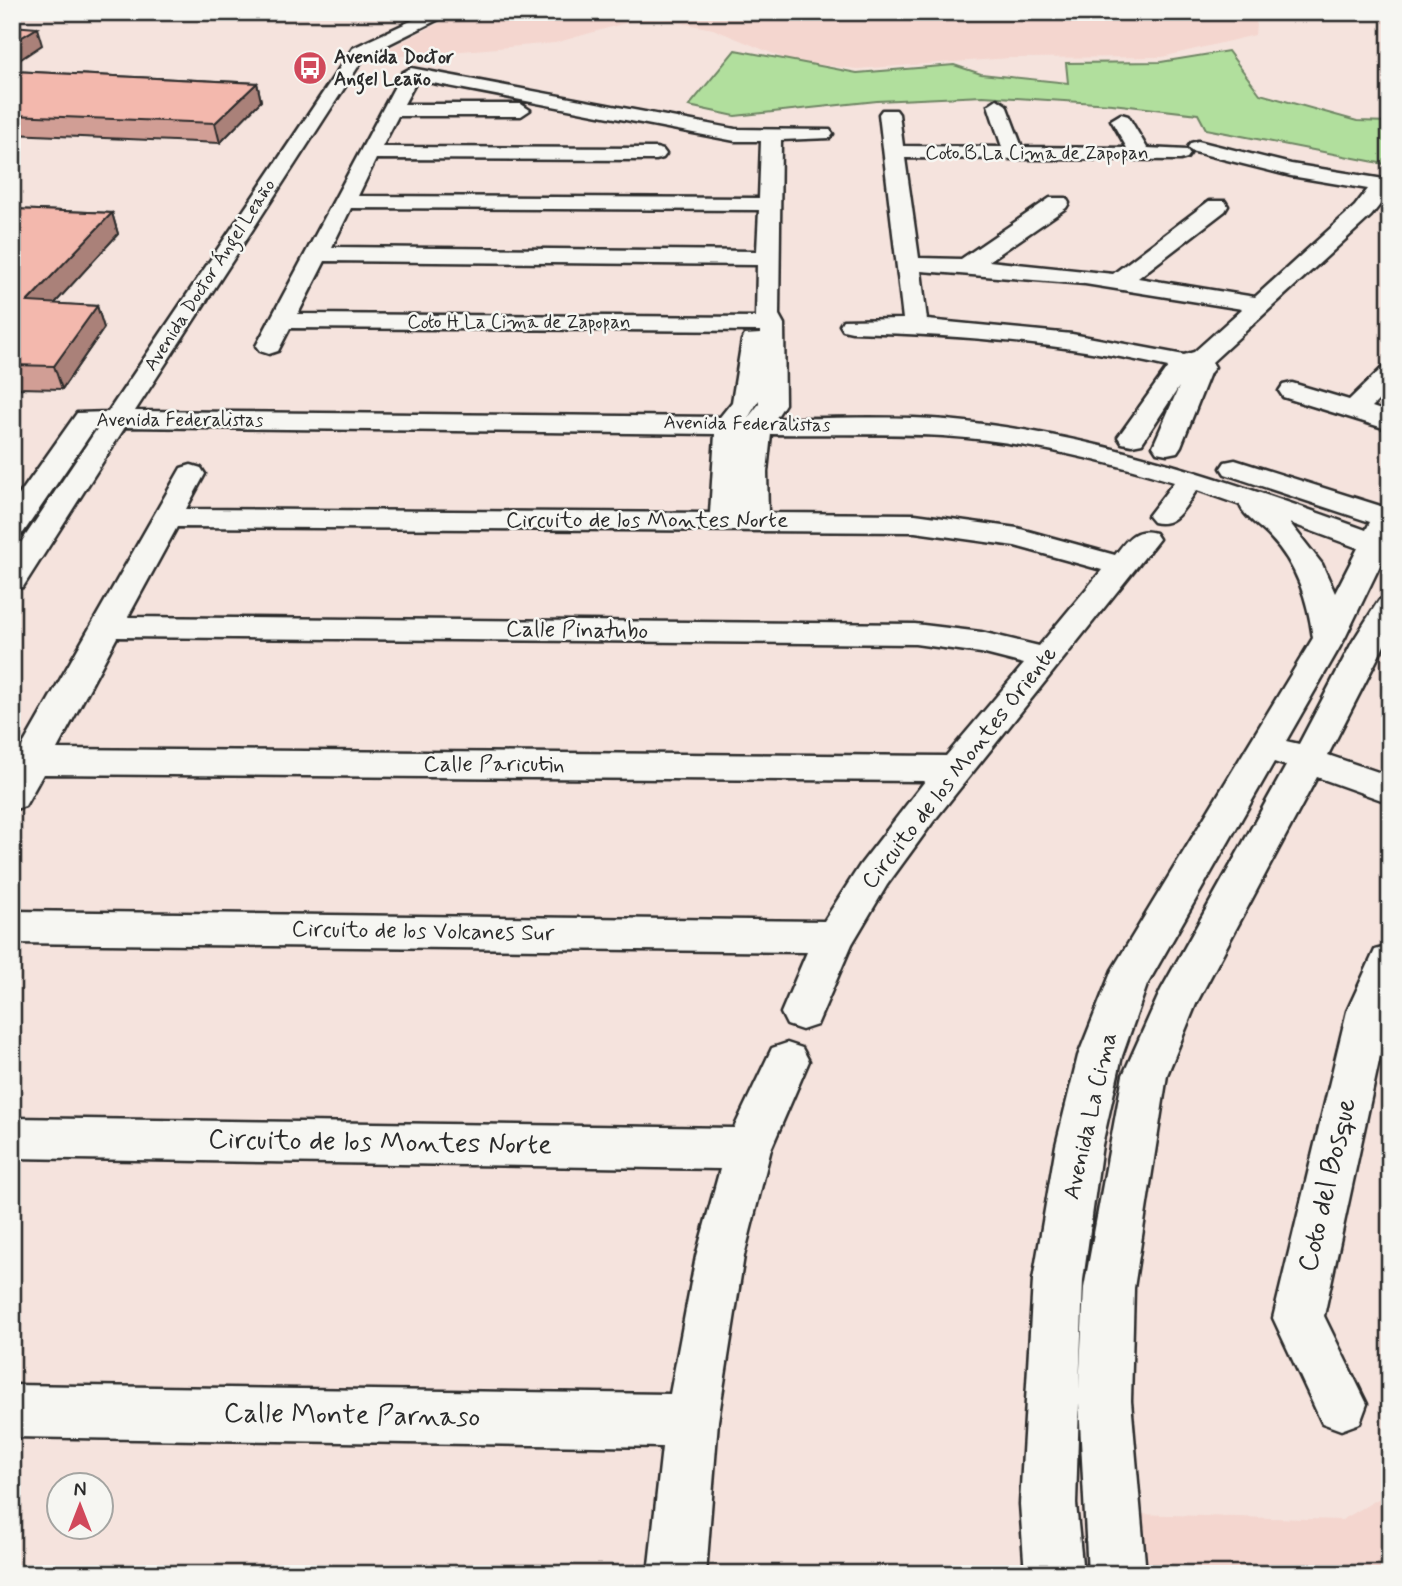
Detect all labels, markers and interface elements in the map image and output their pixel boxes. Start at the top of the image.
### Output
place label: Avenida Doctor Angel Leaño [334,45,454,95]
bus stop icon: Avenida Doctor Angel Leaño [291,49,329,87]
street label: Coto B La Cima de Zapopan [925,141,1149,166]
street label: Avenida Doctor Ángel Leaño [138,174,284,377]
street label: Coto H La Cima de Zapopan [407,310,631,335]
street label: Avenida Federalistas [97,408,264,433]
street label: Avenida Federalistas [663,410,831,438]
street label: Circuito de los Montes Norte [506,506,788,536]
street label: Calle Pinatubo [506,615,648,647]
street label: Circuito de los Montes Oriente [856,640,1065,896]
street label: Calle Paricutin [423,750,565,780]
street label: Circuito de los Volcanes Sur [291,915,555,949]
street label: Avenida La Cima [1057,1030,1125,1202]
street label: Coto del Bosque [1290,1094,1366,1276]
street label: Circuito de los Montes Norte [208,1122,552,1164]
street label: Calle Monte Parnaso [223,1395,481,1437]
north arrow [46,1470,116,1540]
text: N [74,1478,86,1503]

